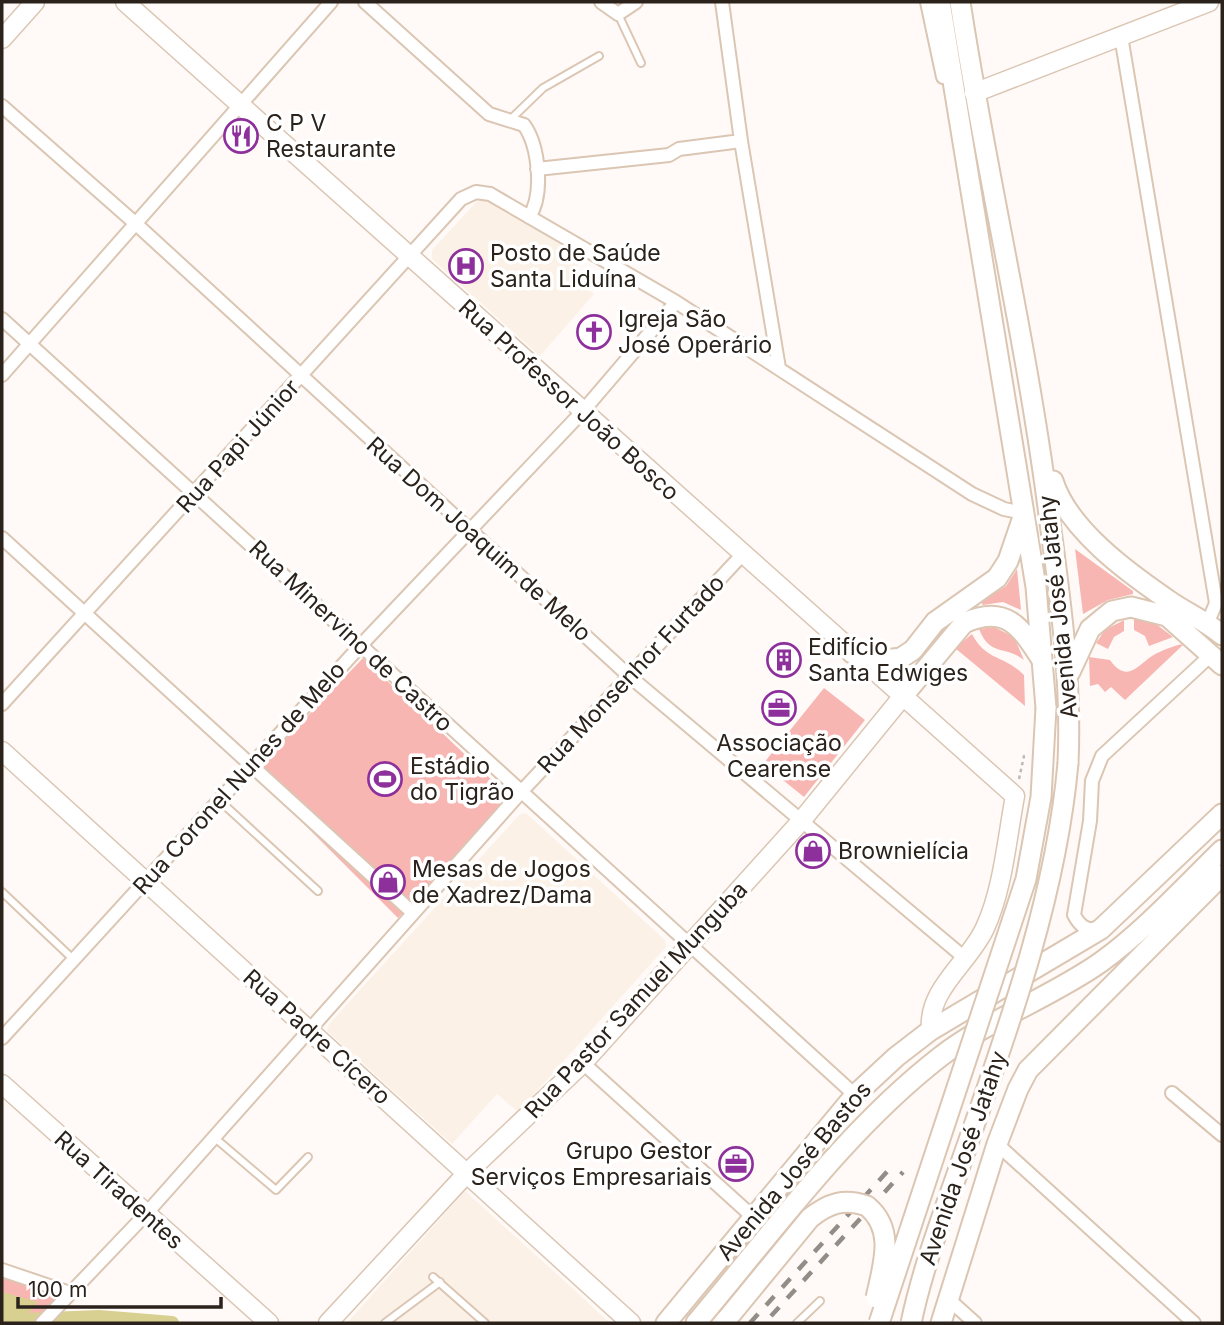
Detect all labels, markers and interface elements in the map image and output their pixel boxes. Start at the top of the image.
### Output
place label: C P V Restaurante [266,109,396,163]
restaurant icon: C P V Restaurante [222,117,260,155]
place label: Posto de Saúde Santa Liduína [490,239,661,293]
hospital icon: Posto de Saúde Santa Liduína [447,247,485,285]
street label: Rua Professor João Bosco [453,293,685,507]
place label: Igreja São José Operário [618,305,772,359]
church icon: Igreja São José Operário [575,313,613,351]
street label: Rua Papi Júnior [171,373,305,518]
street label: Rua Dom Joaquim de Melo [361,431,597,647]
street label: Avenida José Jatahy [1032,494,1084,720]
street label: Rua Minervino de Castro [243,534,459,738]
street label: Rua Monsenhor Furtado [532,569,730,779]
place label: Edifício Santa Edwiges [808,633,968,687]
building icon: Edifício Santa Edwiges [765,641,803,679]
street label: Rua Coronel Nunes de Melo [127,656,351,900]
office icon: Associação Cearense [760,689,798,727]
place label: Associação Cearense [716,729,842,783]
place label: Estádio do Tigrão [410,752,514,806]
sports icon: Estádio do Tigrão [366,760,404,798]
shop icon: Brownielícia [794,832,832,870]
place label: Brownielícia [838,837,969,865]
place label: Mesas de Jogos de Xadrez/Dama [412,855,592,909]
shop icon: Mesas de Jogos de Xadrez/Dama [369,863,407,901]
street label: Rua Pastor Samuel Munguba [519,876,753,1124]
street label: Rua Padre Cícero [238,963,396,1111]
street label: Avenida José Jatahy [913,1047,1013,1269]
street label: Avenida José Bastos [711,1076,877,1266]
street label: Rua Tiradentes [49,1125,189,1255]
place label: Grupo Gestor Serviços Empresariais [471,1137,712,1191]
office icon: Grupo Gestor Serviços Empresariais [717,1145,755,1183]
scale bar [18,1266,220,1310]
text: 100 m [28,1277,87,1302]

